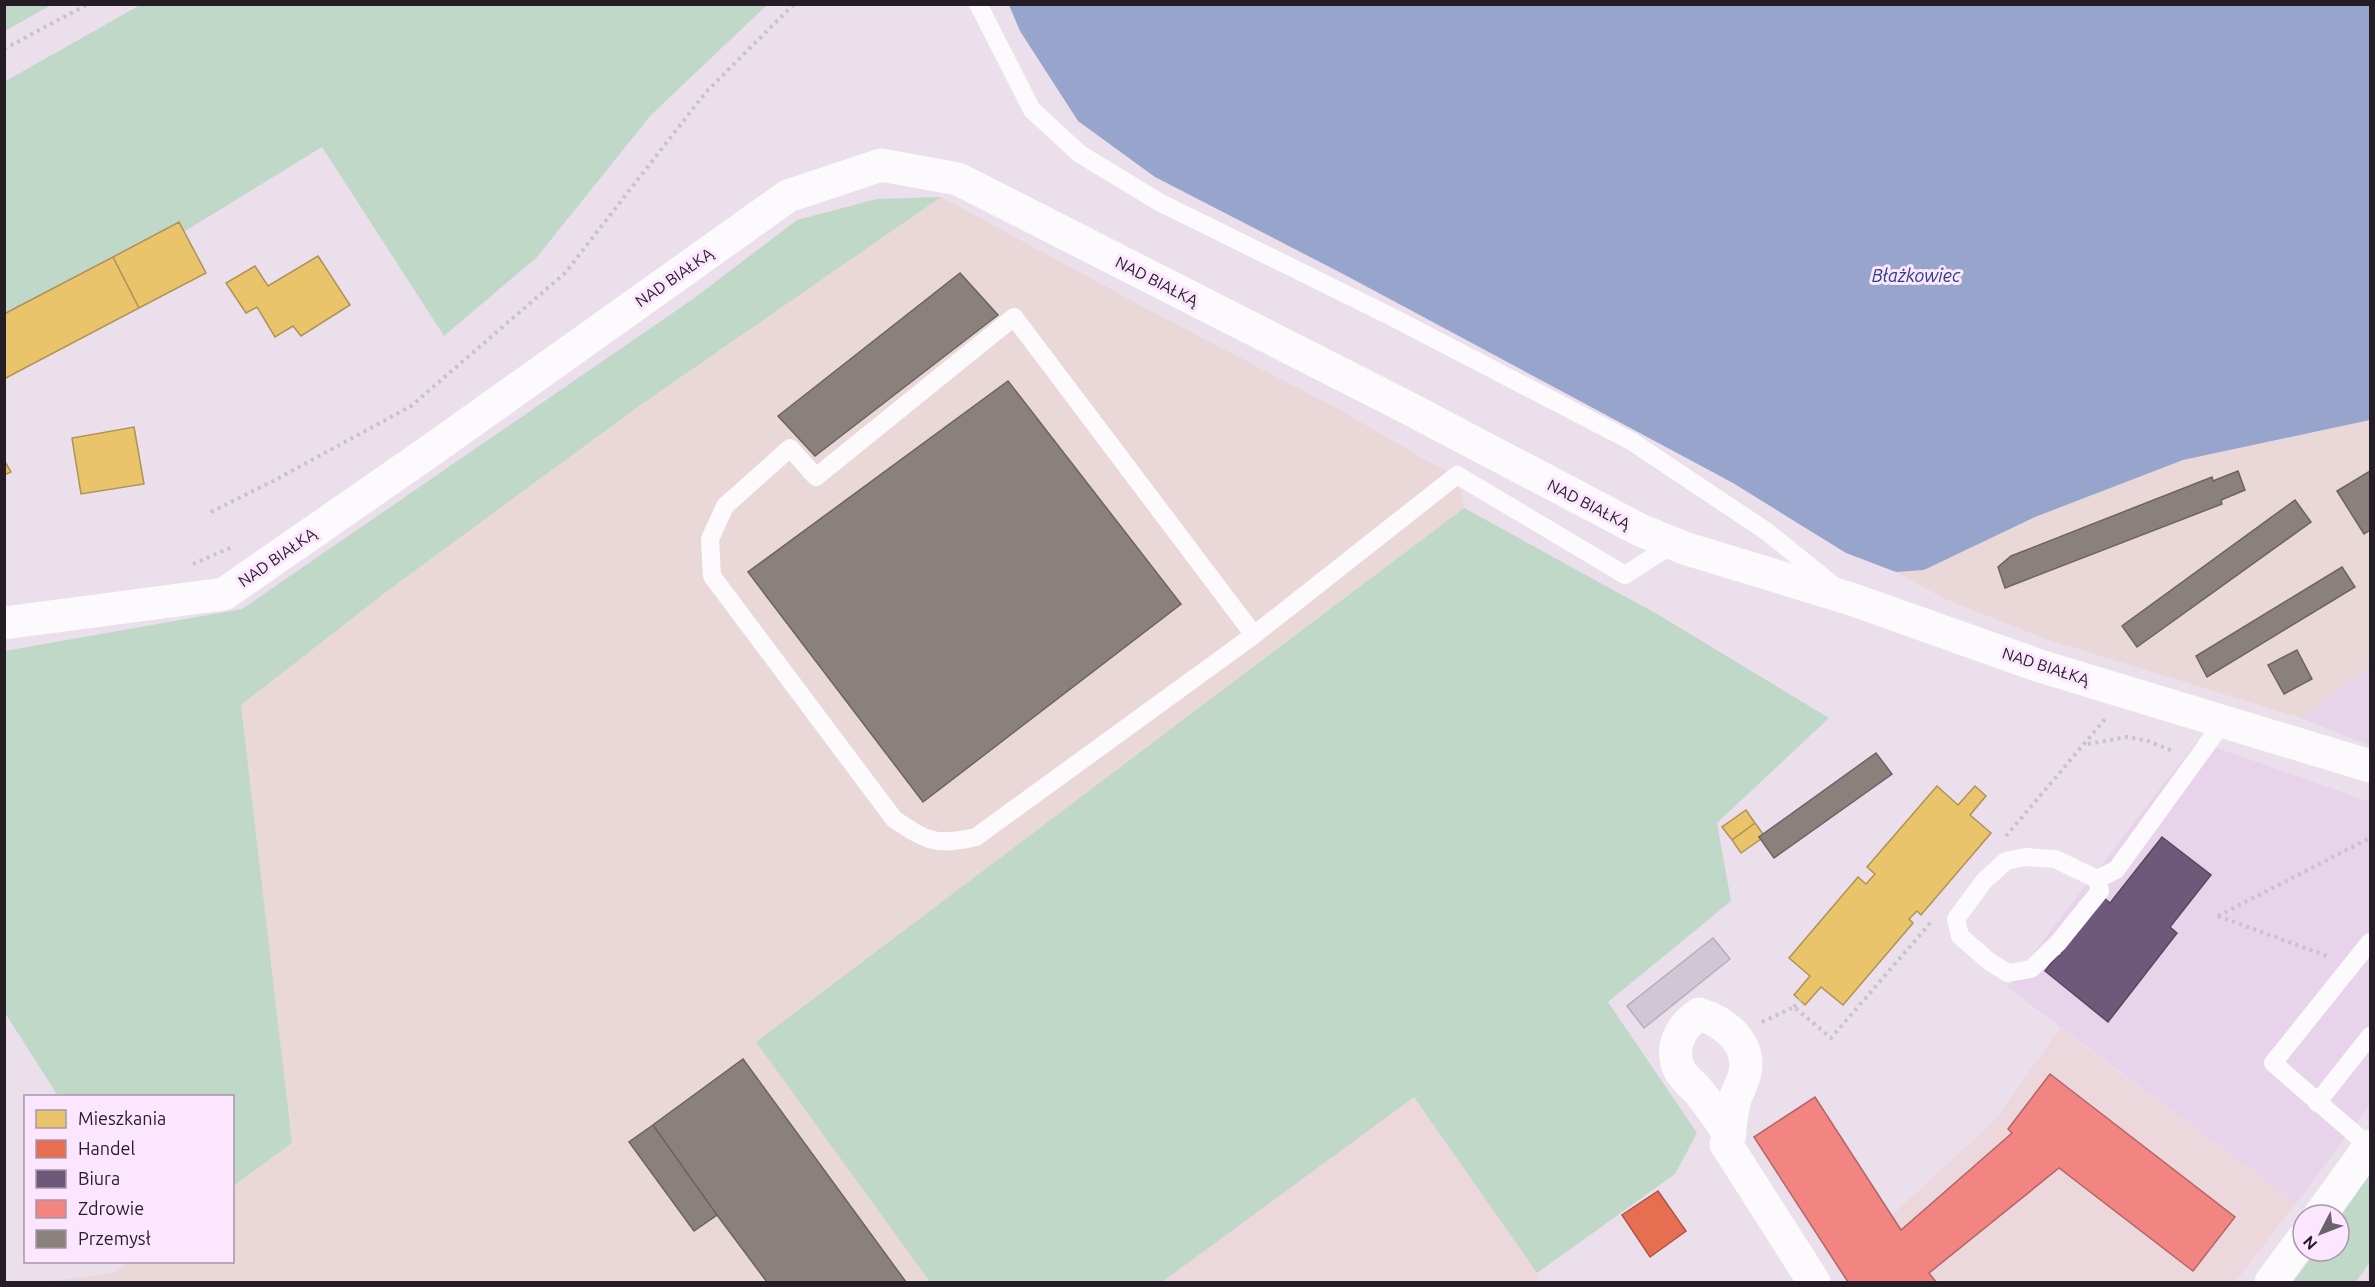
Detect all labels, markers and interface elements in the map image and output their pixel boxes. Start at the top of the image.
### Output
street label: NAD BIAŁKĄ [632,243,717,310]
street label: NAD BIAŁKĄ [1113,252,1202,310]
water label: Błażkowiec [1872,265,1961,285]
street label: NAD BIAŁKĄ [1545,475,1634,533]
street label: NAD BIAŁKĄ [235,523,320,590]
street label: NAD BIAŁKĄ [2000,643,2092,689]
legend [24,1095,234,1263]
text: Mieszkania [78,1108,166,1128]
text: Handel [78,1138,136,1158]
text: Biura [78,1168,120,1188]
text: Zdrowie [78,1198,144,1218]
north arrow [2291,1203,2351,1263]
text: Przemysł [78,1228,151,1248]
text: N [2299,1233,2321,1253]

